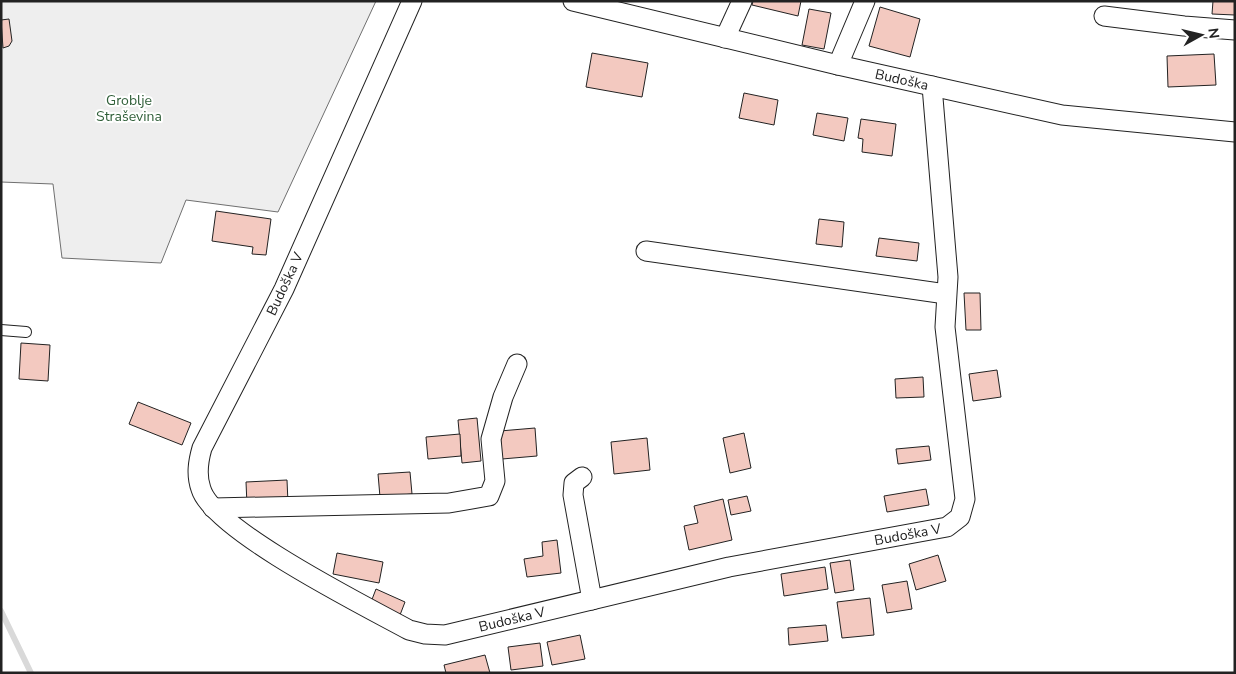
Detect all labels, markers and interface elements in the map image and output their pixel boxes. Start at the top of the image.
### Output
north arrow [1176,10,1226,60]
text: N [1203,27,1224,40]
street label: Budoška [873,64,930,94]
park label: Groblje Straševina [96,91,162,126]
street label: Budoška V [262,249,308,319]
street label: Budoška V [873,519,943,550]
street label: Budoška V [477,602,547,636]

